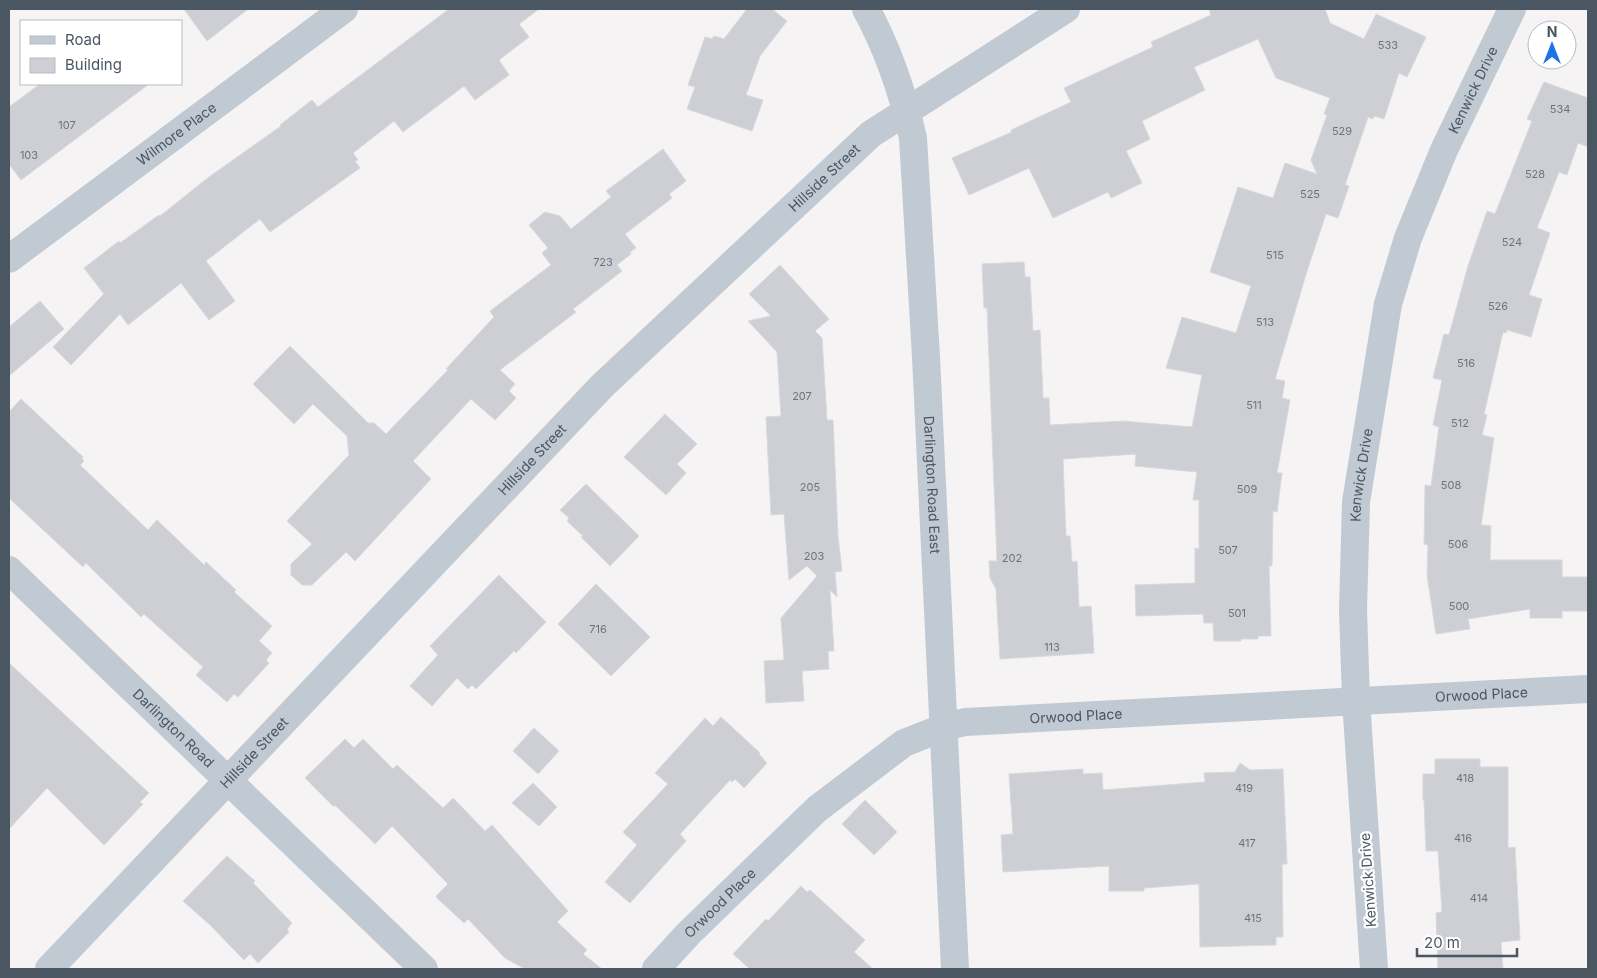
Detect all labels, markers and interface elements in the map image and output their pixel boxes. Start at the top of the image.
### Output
legend [20,20,182,85]
north arrow [1527,20,1577,70]
text: N [1547,23,1557,40]
text: Road [65,30,101,49]
house number: 533 [1378,38,1398,52]
street label: Kenwick Drive [1444,43,1501,136]
text: Building [65,55,122,74]
street label: Wilmore Place [133,98,219,169]
house number: 534 [1550,102,1570,116]
house number: 107 [58,118,76,132]
house number: 529 [1332,124,1352,138]
street label: Hillside Street [785,140,863,215]
house number: 103 [20,148,38,162]
house number: 528 [1525,167,1545,181]
house number: 525 [1300,187,1320,201]
house number: 524 [1502,235,1522,249]
house number: 515 [1266,248,1284,262]
house number: 723 [593,255,613,269]
house number: 526 [1488,299,1508,313]
house number: 513 [1256,315,1274,329]
house number: 516 [1457,356,1475,370]
house number: 207 [792,389,812,403]
house number: 511 [1246,398,1262,412]
street label: Darlington Road East [921,415,944,555]
house number: 512 [1451,416,1469,430]
street label: Hillside Street [494,420,570,498]
street label: Kenwick Drive [1346,427,1376,522]
house number: 508 [1441,478,1461,492]
house number: 205 [800,480,820,494]
house number: 509 [1237,482,1257,496]
house number: 506 [1448,537,1468,551]
house number: 507 [1218,543,1238,557]
house number: 203 [804,549,824,563]
house number: 202 [1002,551,1022,565]
house number: 500 [1449,599,1469,613]
house number: 501 [1228,606,1246,620]
house number: 716 [589,622,607,636]
house number: 113 [1044,640,1060,654]
street label: Orwood Place [1434,683,1528,705]
street label: Darlington Road [130,685,218,771]
street label: Orwood Place [1029,705,1123,727]
street label: Hillside Street [216,713,292,792]
house number: 418 [1456,771,1474,785]
house number: 419 [1235,781,1253,795]
house number: 416 [1454,831,1472,845]
street label: Kenwick Drive [1356,832,1379,928]
house number: 417 [1238,836,1256,850]
street label: Orwood Place [680,864,759,941]
house number: 414 [1470,891,1488,905]
house number: 415 [1244,911,1262,925]
scale bar [1417,926,1517,958]
text: 20 m [1424,933,1460,952]

